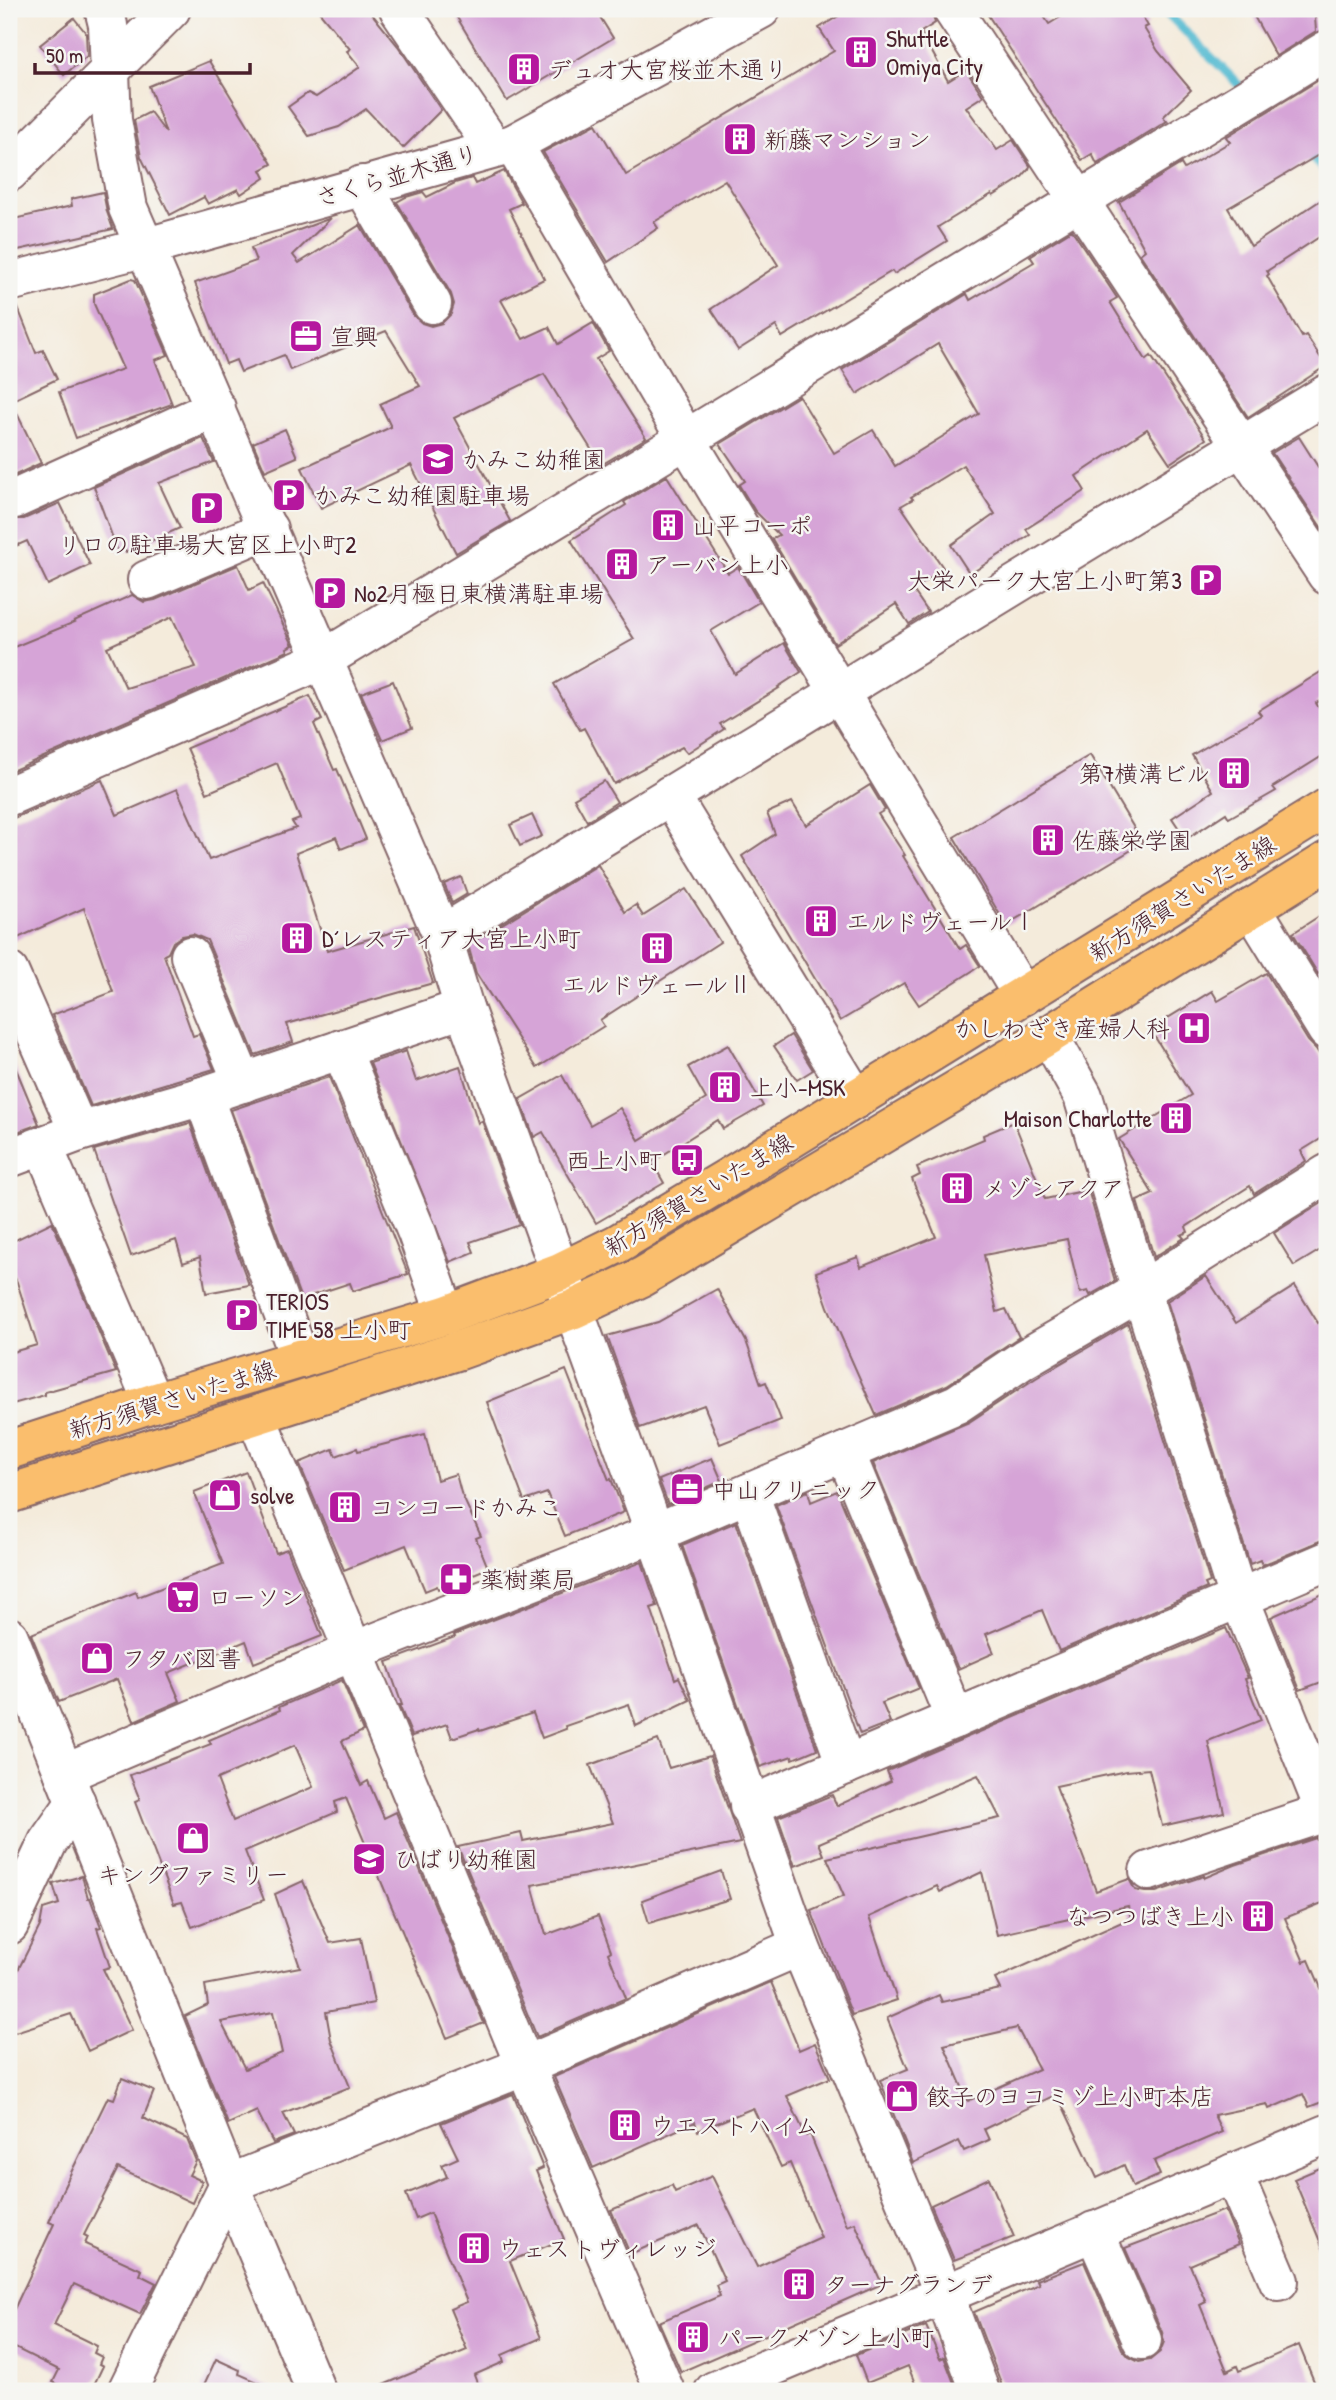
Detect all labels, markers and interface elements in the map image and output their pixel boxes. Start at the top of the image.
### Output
place label: Shuttle Omiya City [886,22,983,82]
scale bar [35,32,250,76]
building icon: Shuttle Omiya City [842,33,880,71]
text: 50 m [46,41,83,70]
building icon: デュオ大宮桜並木通り [505,50,543,88]
place label: デュオ大宮桜並木通り [548,53,788,85]
building icon: 新藤マンション [721,120,759,158]
place label: 新藤マンション [764,123,931,155]
street label: さくら並木通り [312,136,482,214]
office icon: 宣興 [287,317,325,355]
place label: 宣興 [330,320,378,352]
school or university icon: かみこ幼稚園 [419,440,457,478]
place label: かみこ幼稚園 [462,443,606,475]
parking icon: かみこ幼稚園駐車場 [270,476,308,514]
place label: かみこ幼稚園駐車場 [314,479,530,511]
parking icon: リロの駐車場大宮区上小町2 [188,489,226,527]
building icon: 山平コーポ [649,506,687,544]
place label: 山平コーポ [692,509,812,541]
place label: リロの駐車場大宮区上小町2 [57,528,357,560]
building icon: アーバン上小 [603,545,641,583]
place label: アーバン上小 [646,548,789,580]
parking icon: 大栄パーク大宮上小町第3 [1187,561,1225,599]
place label: 大栄パーク大宮上小町第3 [907,564,1182,596]
parking icon: No2月極日東横溝駐車場 [311,574,349,612]
place label: No2月極日東横溝駐車場 [354,577,604,609]
building icon: 第7横溝ビル [1215,754,1253,792]
place label: 第7横溝ビル [1079,757,1210,789]
building icon: 佐藤栄学園 [1029,821,1067,859]
place label: 佐藤栄学園 [1072,824,1192,856]
street label: 新方須賀さいたま線 [1082,827,1282,969]
building icon: エルドヴェールⅠ [802,902,840,940]
place label: エルドヴェールⅠ [846,905,1037,937]
building icon: D´レスティア大宮上小町 [278,919,316,957]
place label: D´レスティア大宮上小町 [322,922,581,954]
building icon: エルドヴェールⅡ [638,929,676,967]
place label: エルドヴェールⅡ [562,968,752,1000]
hospital icon: かしわざき産婦人科 [1175,1009,1213,1047]
place label: かしわざき産婦人科 [954,1012,1170,1044]
building icon: 上小-MSK [706,1068,744,1106]
place label: 上小-MSK [750,1071,846,1103]
building icon: Maison Charlotte [1157,1099,1195,1137]
place label: Maison Charlotte [1004,1102,1152,1134]
street label: 新方須賀さいたま線 [598,1125,798,1263]
bus stop icon: 西上小町 [668,1141,706,1179]
place label: 西上小町 [566,1144,662,1176]
building icon: メゾンアクア [938,1169,976,1207]
place label: メゾンアクア [982,1172,1125,1204]
place label: TERIOS TIME 58 上小町 [266,1285,411,1345]
parking icon: TERIOS TIME 58 上小町 [223,1296,261,1334]
street label: 新方須賀さいたま線 [64,1352,280,1446]
office icon: 中山クリニック [668,1470,706,1508]
place label: 中山クリニック [712,1473,880,1505]
shop icon: solve [206,1476,244,1514]
place label: solve [250,1479,295,1511]
building icon: コンコードかみこ [326,1488,364,1526]
place label: コンコードかみこ [370,1491,562,1523]
pharmacy icon: 薬樹薬局 [437,1560,475,1598]
place label: 薬樹薬局 [480,1563,576,1595]
supermarket icon: ローソン [164,1578,202,1616]
place label: ローソン [208,1581,304,1613]
shop icon: フタバ図書 [78,1639,116,1677]
place label: フタバ図書 [122,1642,242,1674]
shop icon: キングファミリー [174,1819,212,1857]
school or university icon: ひばり幼稚園 [350,1840,388,1878]
place label: ひばり幼稚園 [394,1843,538,1875]
place label: キングファミリー [97,1858,289,1890]
building icon: なつつばき上小 [1239,1897,1277,1935]
place label: なつつばき上小 [1066,1900,1234,1932]
shop icon: 餃子のヨコミゾ上小町本店 [883,2077,921,2115]
place label: 餃子のヨコミゾ上小町本店 [926,2080,1214,2112]
building icon: ウエストハイム [606,2106,644,2144]
place label: ウエストハイム [650,2109,819,2141]
building icon: ウェストヴィレッジ [455,2229,493,2267]
place label: ウェストヴィレッジ [498,2232,716,2264]
building icon: ターナグランデ [780,2265,818,2303]
place label: ターナグランデ [824,2268,993,2300]
building icon: パークメゾン上小町 [674,2318,712,2356]
place label: パークメゾン上小町 [718,2321,934,2353]

